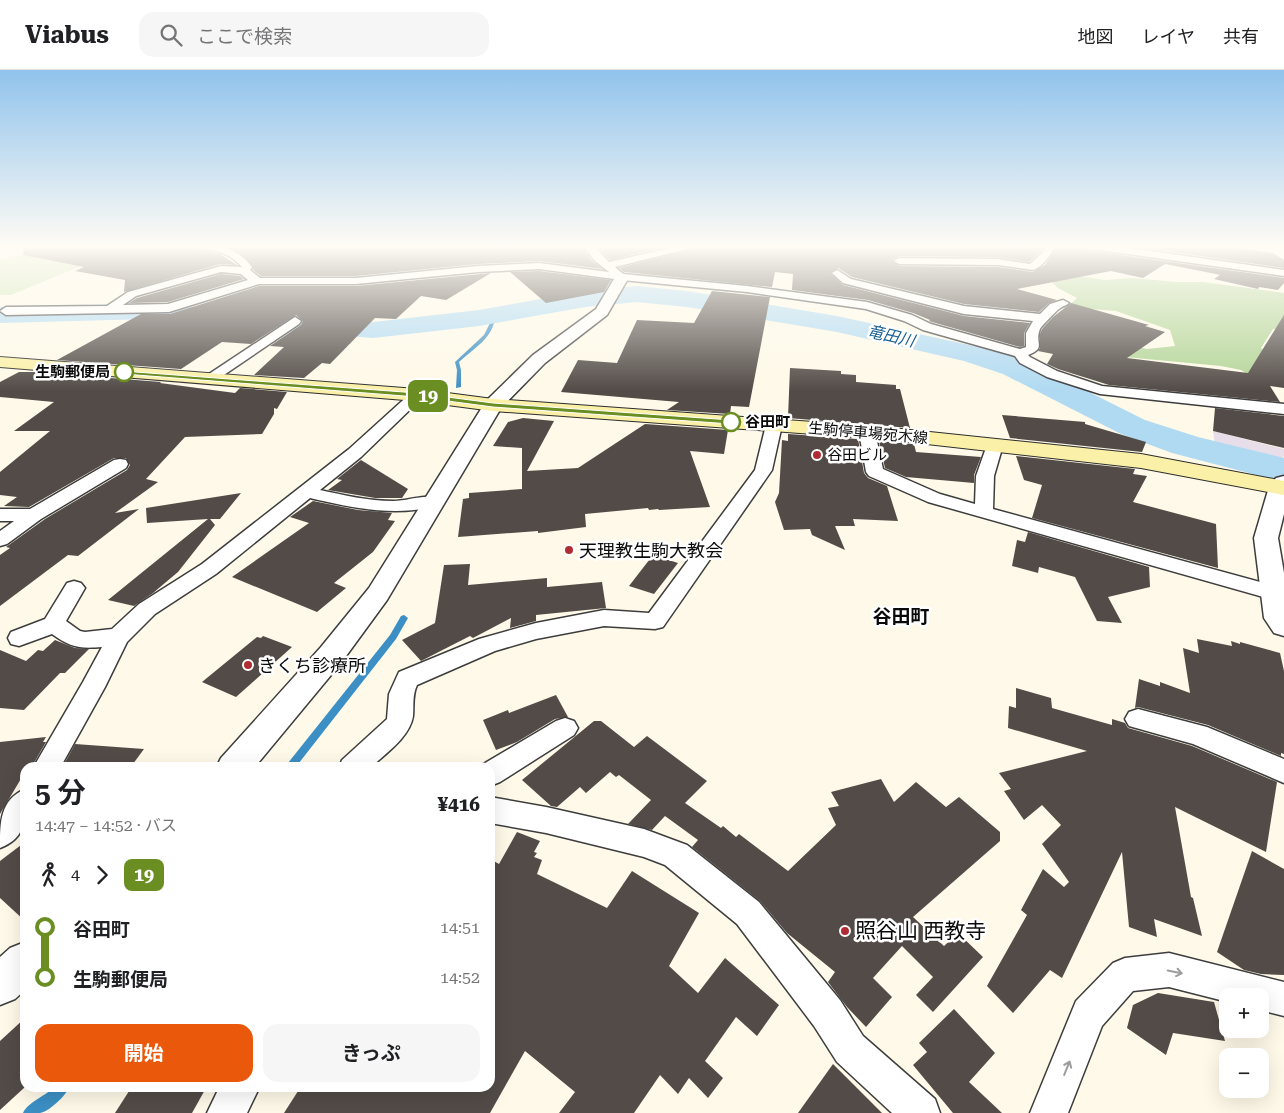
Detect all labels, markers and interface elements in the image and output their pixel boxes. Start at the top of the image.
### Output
search box [139,12,489,57]
text: Viabus [25,21,109,49]
icon: search [157,21,185,49]
text: ここで検索 [197,25,292,48]
text: 地図 [1078,26,1114,47]
text: レイヤ [1142,26,1195,47]
text: 共有 [1223,26,1259,47]
water label: 竜田川 [865,321,918,351]
marker: 生駒郵便局 [114,362,134,382]
place label: 生駒郵便局 [35,363,110,381]
line badge: 19 [406,380,450,412]
text: 19 [418,385,438,406]
marker: 谷田町 [721,412,741,432]
place label: 谷田町 [745,413,790,431]
street label: 生駒停車場宛木線 [807,419,929,447]
place label: 谷田ビル [827,446,887,464]
marker: 谷田ビル [811,449,823,461]
place label: 天理教生駒大教会 [579,540,723,561]
marker: 天理教生駒大教会 [563,544,575,556]
district label: 谷田町 [872,605,930,628]
place label: きくち診療所 [258,655,366,676]
marker: きくち診療所 [242,659,254,671]
text: 5 分 [35,776,86,809]
text: ¥416 [437,793,480,816]
text: 14:47 – 14:52 · バス [35,816,177,835]
icon: walk [35,861,63,889]
icon: forward [88,861,116,889]
text: 19 [134,864,154,885]
text: 4 [71,865,80,884]
text: 谷田町 [73,918,130,941]
text: 14:51 [440,918,480,937]
place label: 照谷山 西教寺 [855,919,986,943]
marker: 照谷山 西教寺 [839,925,851,937]
text: 生駒郵便局 [73,968,168,991]
text: 14:52 [440,968,480,987]
one-way arrow [1167,968,1183,978]
map controls [1219,988,1269,1098]
button: + [1219,988,1269,1038]
button: 開始 [35,1024,253,1082]
button: きっぷ [263,1024,480,1082]
button: − [1219,1048,1269,1098]
one-way arrow [1062,1061,1072,1076]

